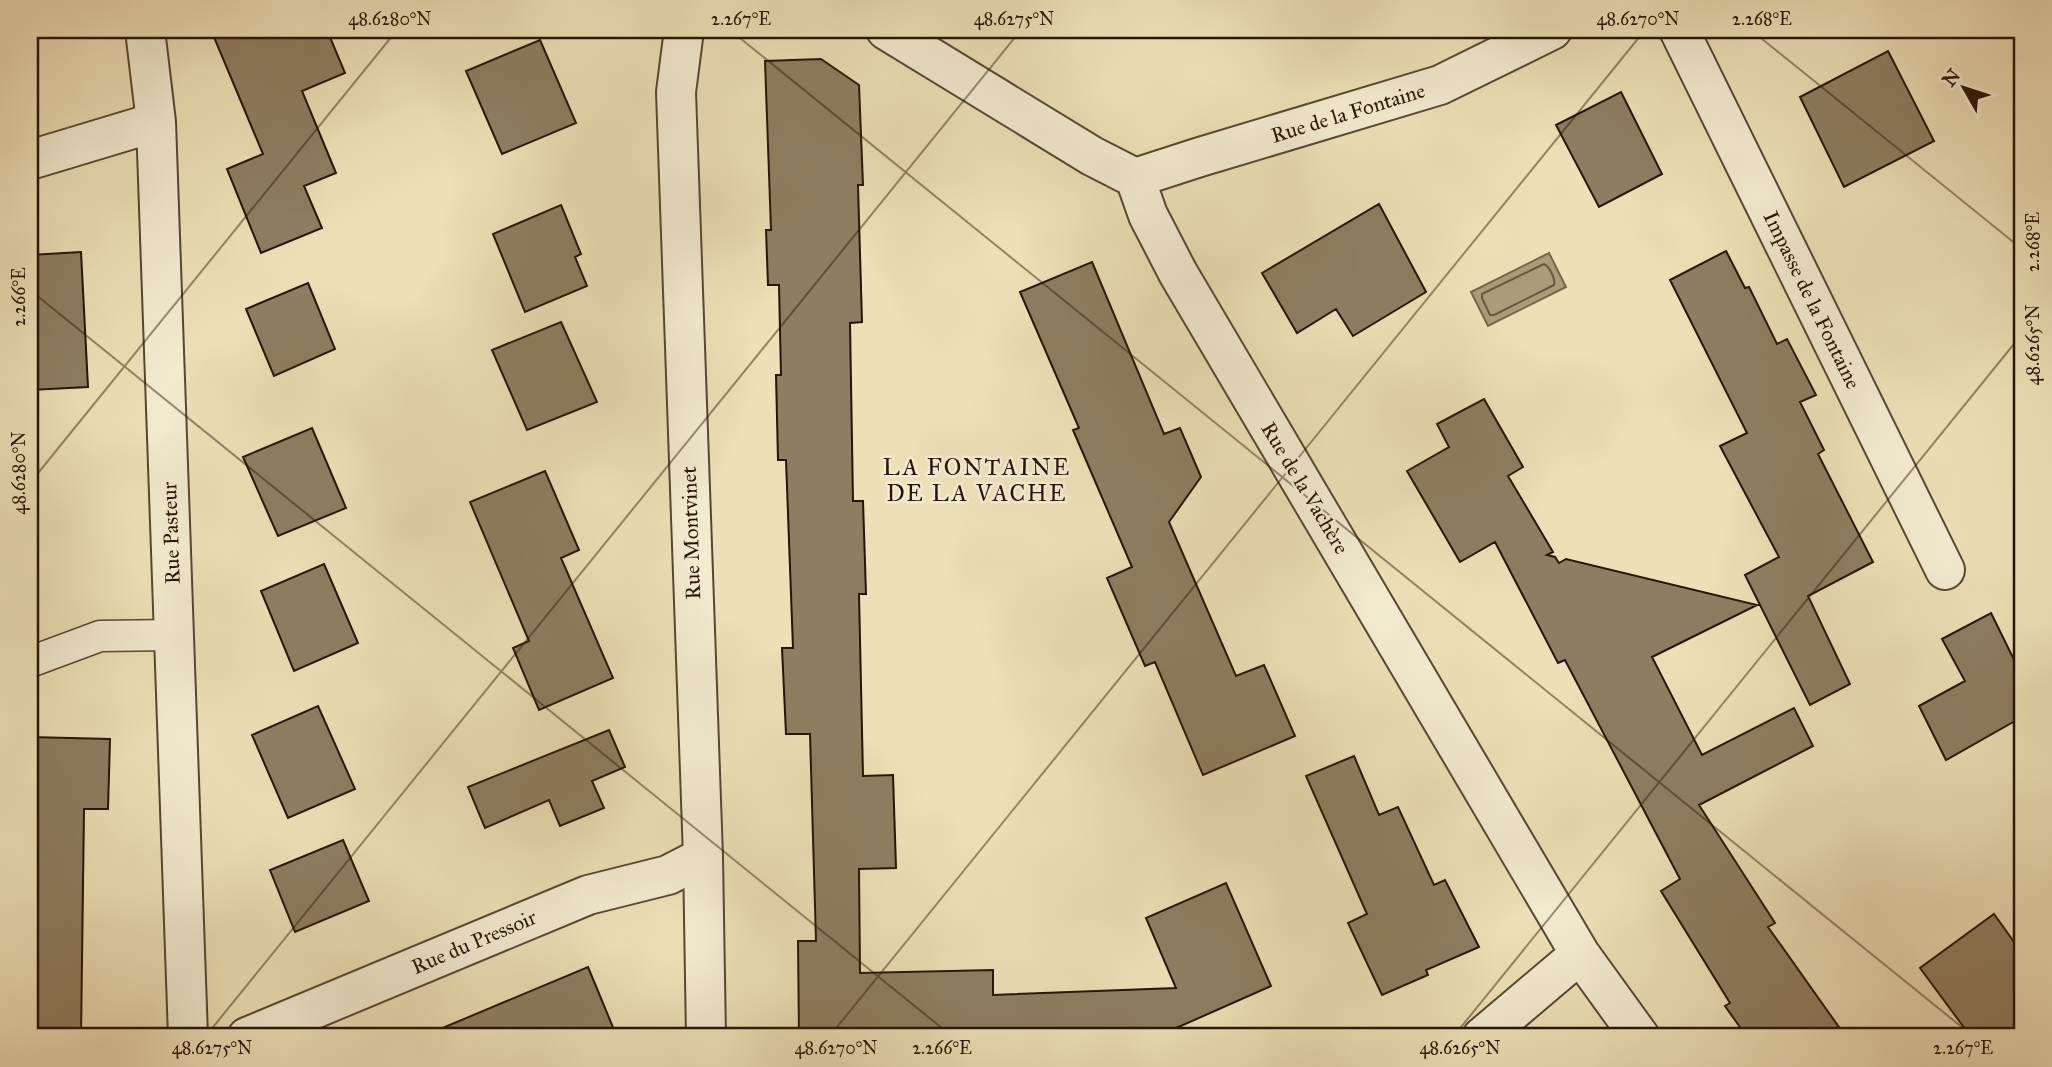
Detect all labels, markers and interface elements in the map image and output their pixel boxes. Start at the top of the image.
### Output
text: 48.6280°N [348,8,432,30]
text: 2.267°E [711,8,771,30]
text: 48.6275°N [974,8,1054,30]
text: 48.6270°N [1597,8,1679,30]
text: 2.268°E [1732,8,1792,30]
north arrow [1930,52,2000,122]
text: N [1937,64,1965,91]
street label: Rue de la Fontaine [1268,77,1428,149]
street label: Impasse de la Fontaine [1758,207,1867,394]
text: 2.268°E [2022,212,2044,272]
text: 2.266°E [8,267,30,327]
text: 48.6265°N [2022,305,2044,385]
street label: Rue de la Vachère [1255,417,1355,559]
text: 48.6280°N [8,431,30,515]
district label: LA FONTAINE DE LA VACHE [883,453,1071,507]
street label: Rue Montvinet [676,465,706,600]
street label: Rue Pasteur [156,481,186,585]
street label: Rue du Pressoir [408,904,541,980]
text: 48.6275°N [172,1037,252,1059]
text: 48.6270°N [795,1037,877,1059]
text: 2.266°E [912,1037,972,1059]
text: 48.6265°N [1420,1037,1500,1059]
text: 2.267°E [1933,1037,1993,1059]

